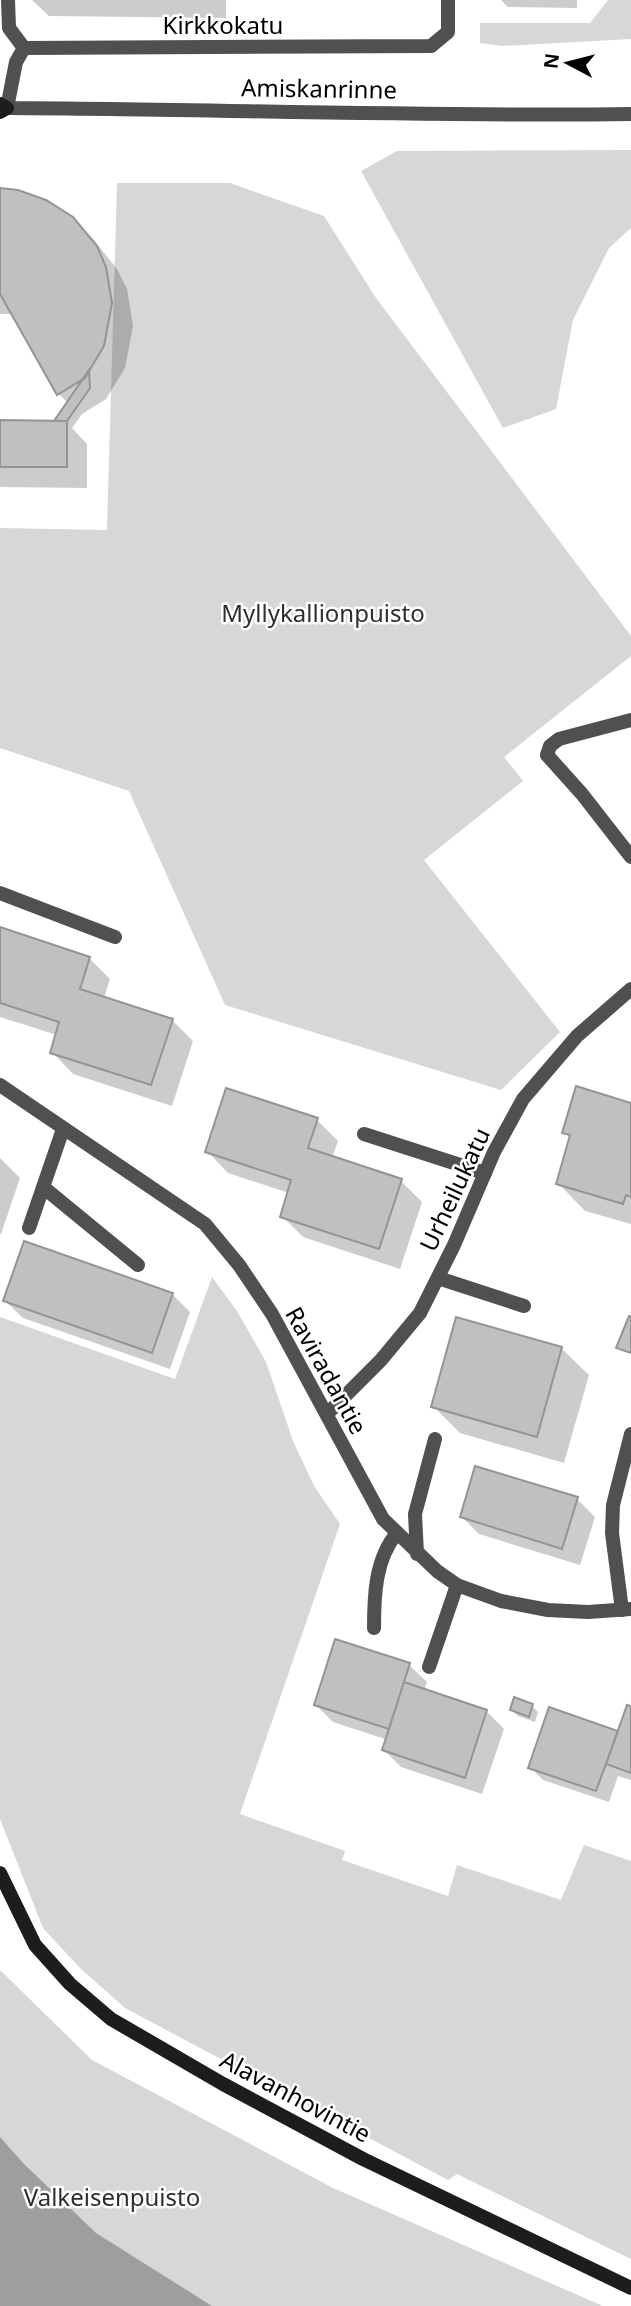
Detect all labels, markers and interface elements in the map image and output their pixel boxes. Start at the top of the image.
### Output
street label: Kirkkokatu [163,8,283,41]
north arrow [533,28,603,98]
text: N [537,52,565,70]
street label: Amiskanrinne [241,70,397,106]
park label: Myllykallionpuisto [221,596,425,629]
street label: Urheilukatu [411,1122,497,1256]
street label: Raviradantie [278,1300,376,1440]
street label: Alavanhovintie [215,2042,377,2150]
park label: Valkeisenpuisto [24,2180,200,2213]

